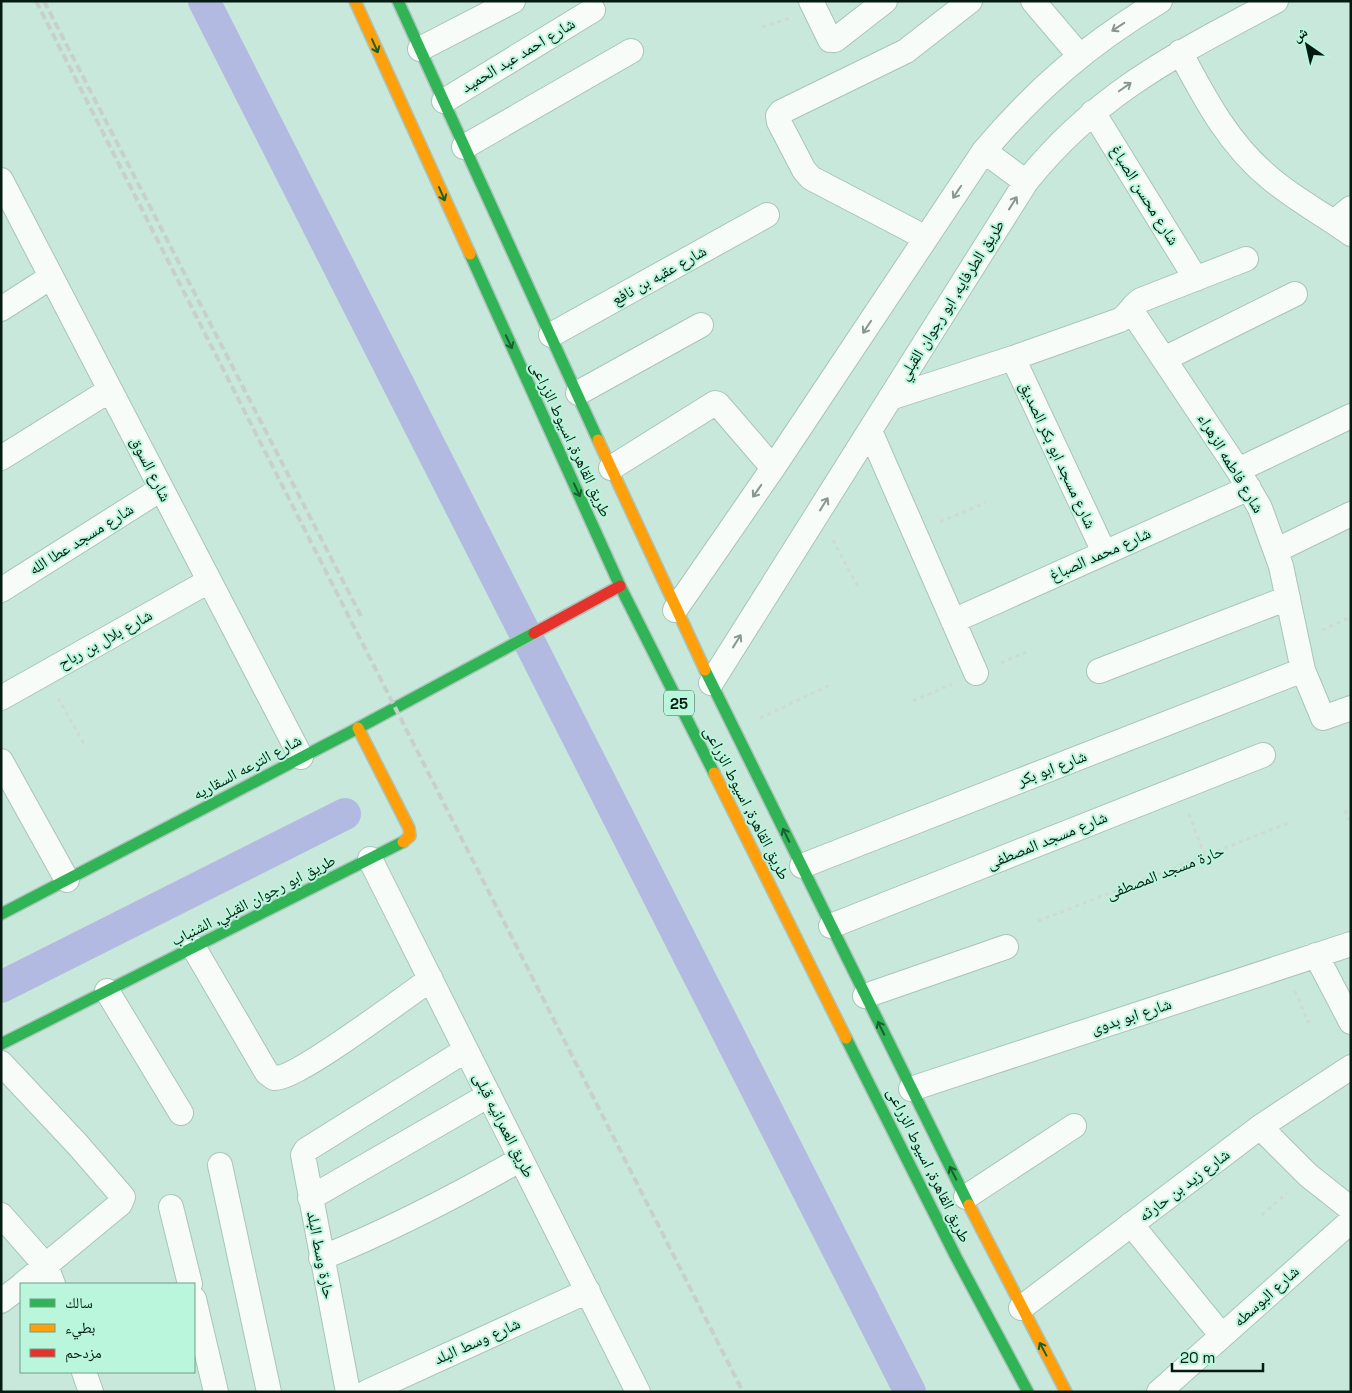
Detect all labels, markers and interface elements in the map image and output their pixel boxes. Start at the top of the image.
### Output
street label: شارع احمد عبد الحميد [457,13,579,97]
north arrow [1282,20,1332,70]
one-way arrow [1112,22,1126,32]
text: ش [1289,23,1311,46]
one-way arrow [371,38,381,53]
one-way arrow [1118,82,1132,92]
street label: شارع محسن الصباغ [1106,141,1184,249]
one-way arrow [952,184,962,198]
one-way arrow [438,186,447,201]
one-way arrow [1008,197,1018,211]
street label: طريق الطرفايه, ابو رجوان القبلي [893,216,1011,385]
street label: شارع عقبه بن نافع [608,240,710,310]
one-way arrow [862,320,872,334]
one-way arrow [505,334,514,349]
street label: طريق القاهرة, اسيوط الزراعى [526,358,616,520]
street label: شارع مسجد ابو بكر الصديق [1015,378,1101,532]
street label: شارع فاطمه الزهراء [1193,409,1269,517]
street label: شارع السوق [126,433,176,505]
one-way arrow [572,482,582,497]
one-way arrow [752,484,762,498]
one-way arrow [819,497,829,511]
street label: شارع مسجد عطا الله [25,498,137,580]
street label: شارع محمد الصباغ [1046,522,1154,586]
street label: شارع بلال بن رباح [54,604,156,674]
one-way arrow [733,635,743,649]
road number: 25 [664,690,694,716]
street label: طريق القاهرة, اسيوط الزراعى [699,723,795,883]
street label: شارع الترعه السقاريه [189,729,305,805]
street label: شارع ابو بكر [1013,745,1090,791]
street label: شارع مسجد المصطفى [984,806,1110,874]
one-way arrow [781,827,791,842]
street label: حارة مسجد المصطفى [1103,840,1227,904]
street label: طريق ابو رجوان القبلي, الشنباب [167,849,340,953]
street label: شارع ابو بدوى [1088,993,1174,1039]
one-way arrow [876,1021,885,1036]
street label: طريق العمرانيه قبلى [468,1069,540,1181]
street label: طريق القاهرة, اسيوط الزراعى [882,1084,976,1246]
street label: شارع زيد بن حارثه [1134,1144,1234,1226]
one-way arrow [948,1166,957,1181]
street label: حارة وسط البلد [302,1209,340,1301]
street label: شارع البوسطه [1229,1261,1303,1331]
legend [20,1283,195,1373]
text: سالك [65,1293,93,1312]
street label: شارع وسط البلد [431,1313,523,1369]
text: بطيء [65,1318,95,1340]
scale bar [1172,1340,1263,1372]
one-way arrow [1038,1342,1047,1357]
text: مزدحم [65,1343,102,1363]
text: 20 m [1180,1348,1215,1367]

